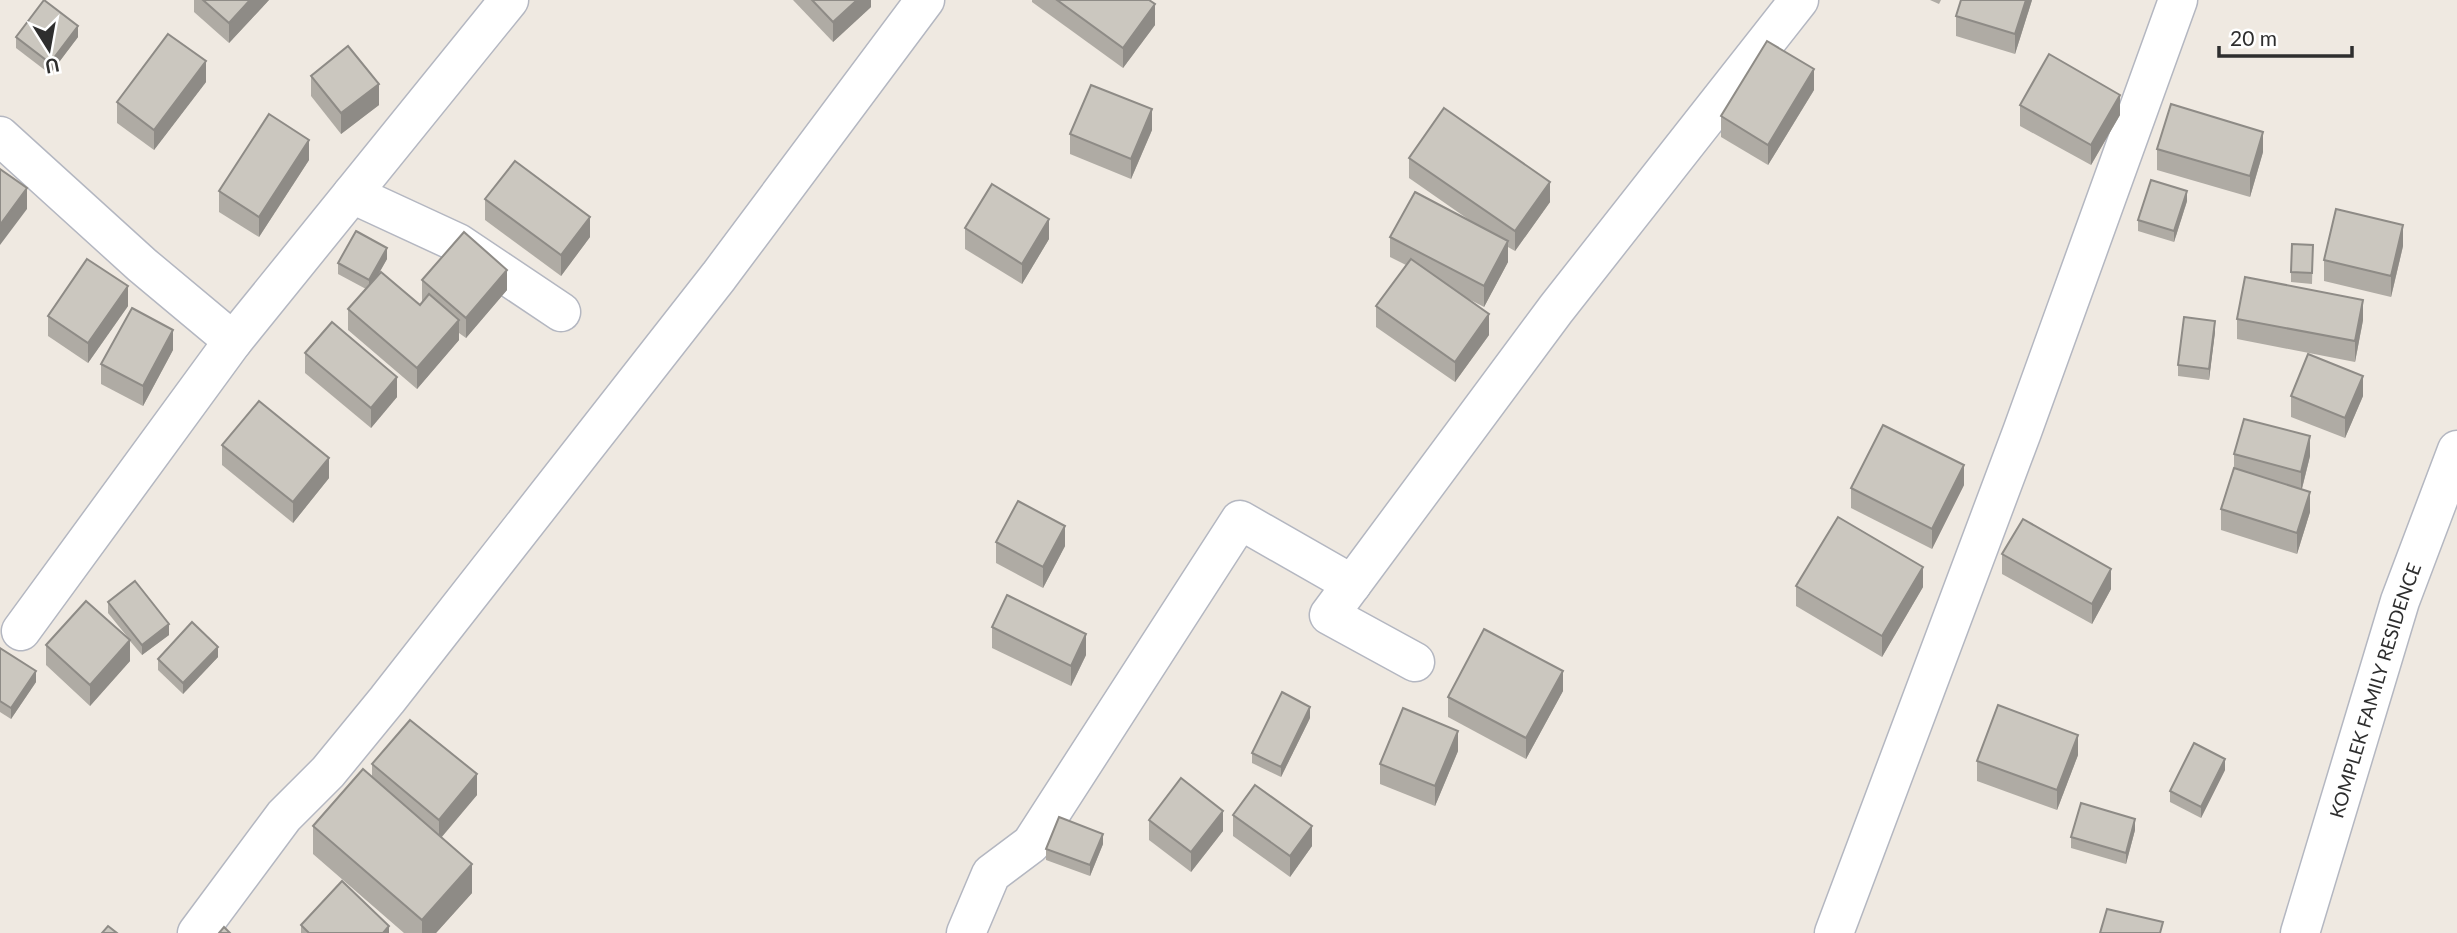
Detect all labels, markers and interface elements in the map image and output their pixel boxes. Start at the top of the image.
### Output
north arrow [14,14,84,84]
scale bar [2219,14,2352,58]
text: 20 m [2230,25,2277,50]
text: U [43,54,61,79]
street label: KOMPLEK FAMILY RESIDENCE [2324,559,2425,820]

